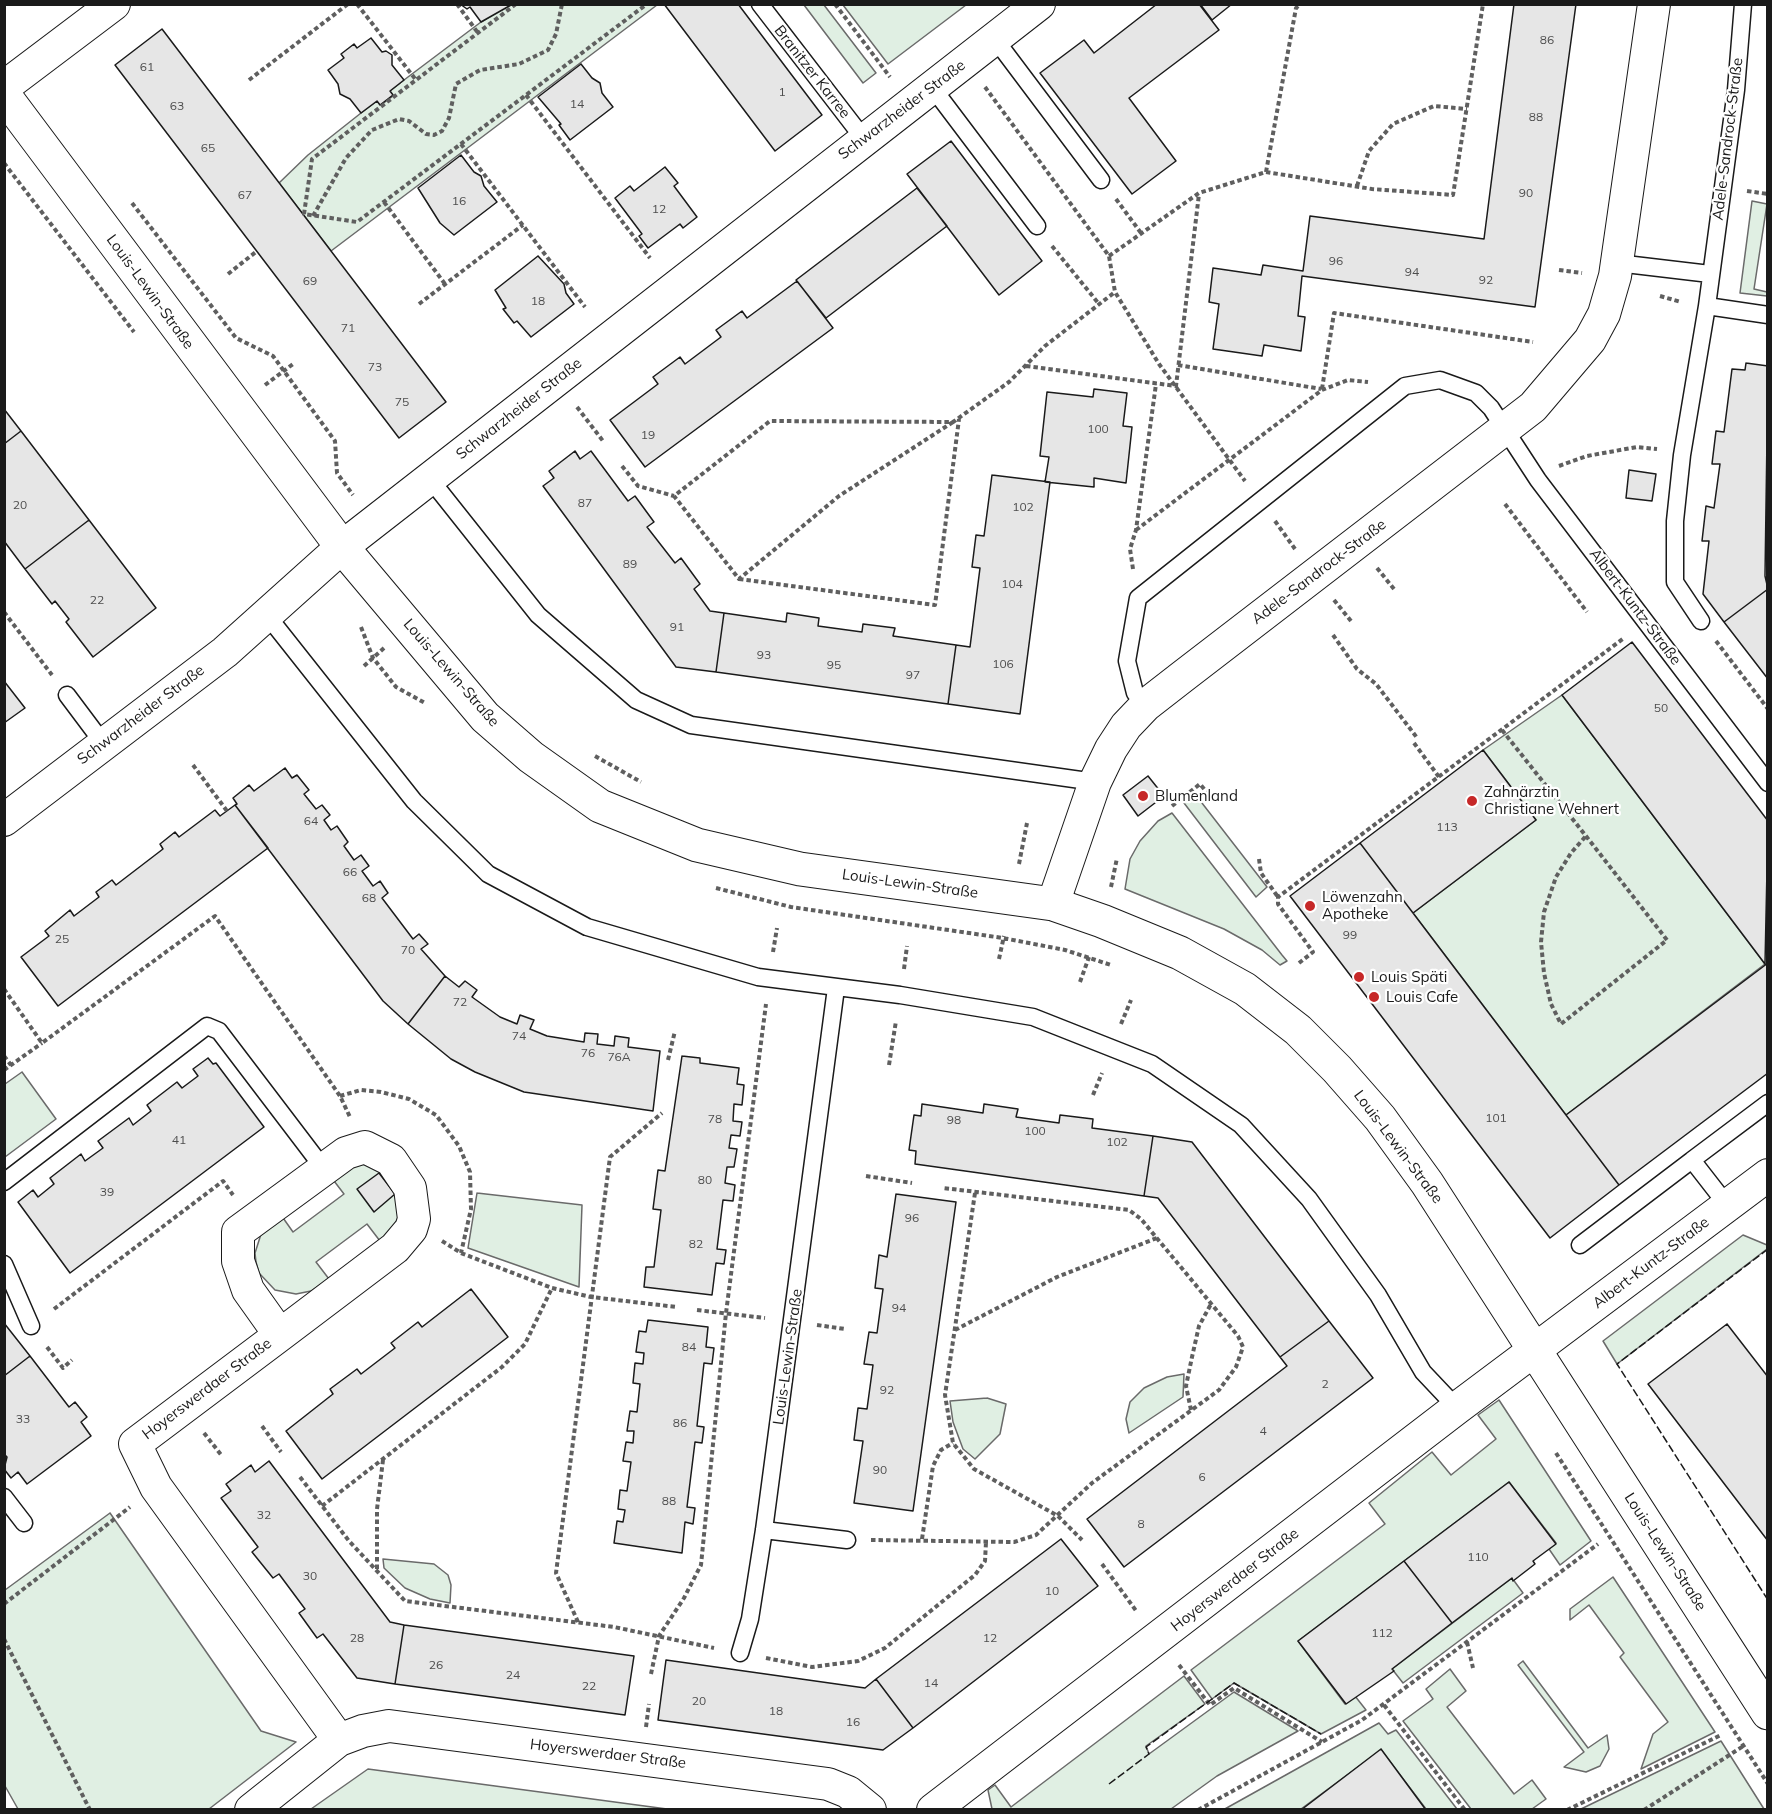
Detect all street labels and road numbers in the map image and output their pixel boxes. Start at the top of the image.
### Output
street label: Branitzer Karree [770,22,854,122]
street label: Schwarzheider Straße [835,56,969,164]
street label: Adele-Sandrock-Straße [1709,57,1747,221]
street label: Louis-Lewin-Straße [102,231,198,353]
street label: Schwarzheider Straße [453,354,585,464]
street label: Adele-Sandrock-Straße [1248,516,1390,628]
street label: Albert-Kuntz-Straße [1585,545,1685,669]
street label: Louis-Lewin-Straße [399,615,503,731]
street label: Schwarzheider Straße [74,661,208,769]
street label: Louis-Lewin-Straße [841,866,979,902]
street label: Louis-Lewin-Straße [1350,1087,1446,1207]
street label: Albert-Kuntz-Straße [1589,1213,1713,1313]
street label: Louis-Lewin-Straße [770,1288,806,1426]
street label: Hoyerswerdaer Straße [139,1335,275,1443]
street label: Louis-Lewin-Straße [1620,1490,1710,1614]
street label: Hoyerswerdaer Straße [1168,1525,1302,1635]
street label: Hoyerswerdaer Straße [529,1735,687,1773]

